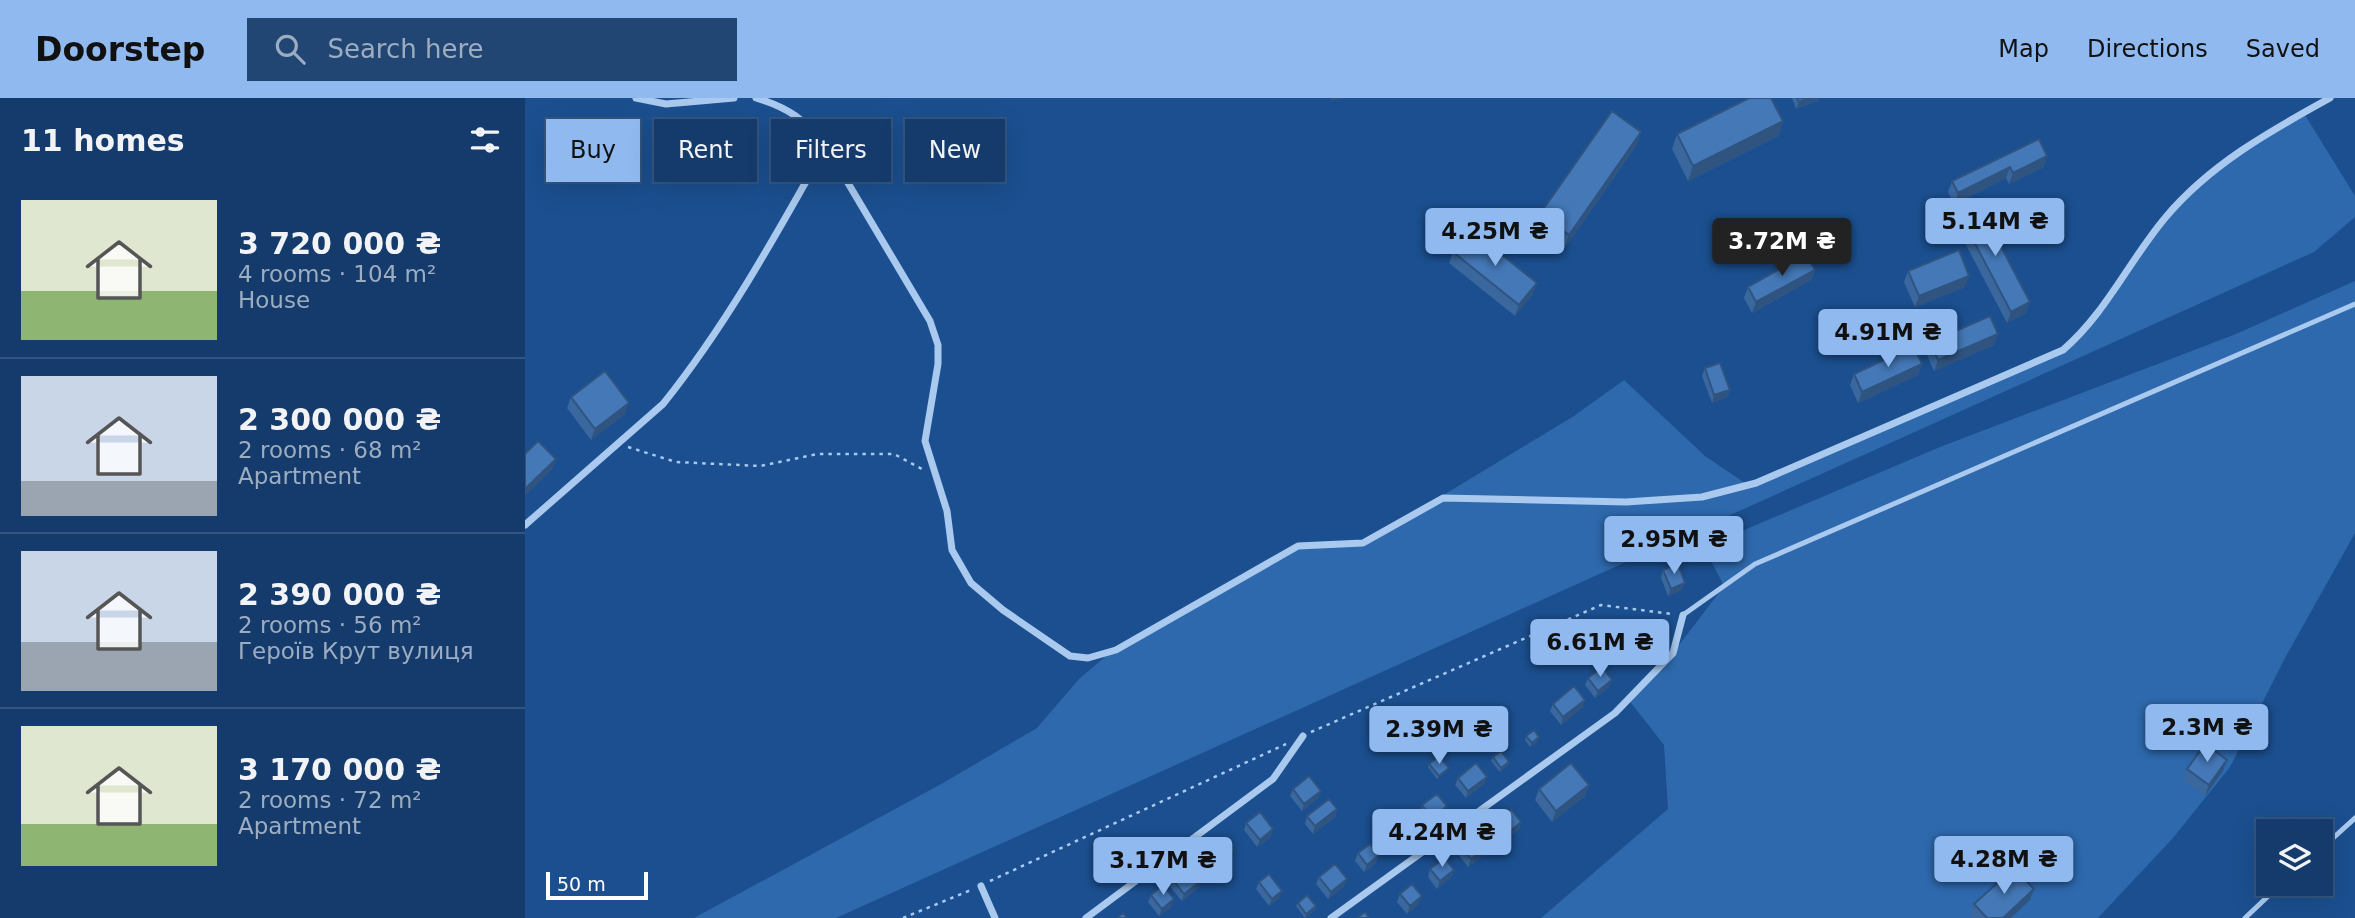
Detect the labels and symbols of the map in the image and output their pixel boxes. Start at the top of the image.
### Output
pin: 5.14M ₴ [1930,198,2060,258]
pin: 4.25M ₴ [1430,208,1560,268]
pin: 3.72M ₴ [1717,218,1847,278]
pin: 4.91M ₴ [1823,310,1953,369]
pin: 2.95M ₴ [1609,517,1739,576]
pin: 6.61M ₴ [1535,620,1665,679]
pin: 2.3M ₴ [2150,704,2264,764]
pin: 2.39M ₴ [1374,706,1504,766]
pin: 4.24M ₴ [1377,810,1507,869]
pin: 4.28M ₴ [1939,836,2069,896]
pin: 3.17M ₴ [1098,838,1228,897]
scale bar [546,869,647,901]

